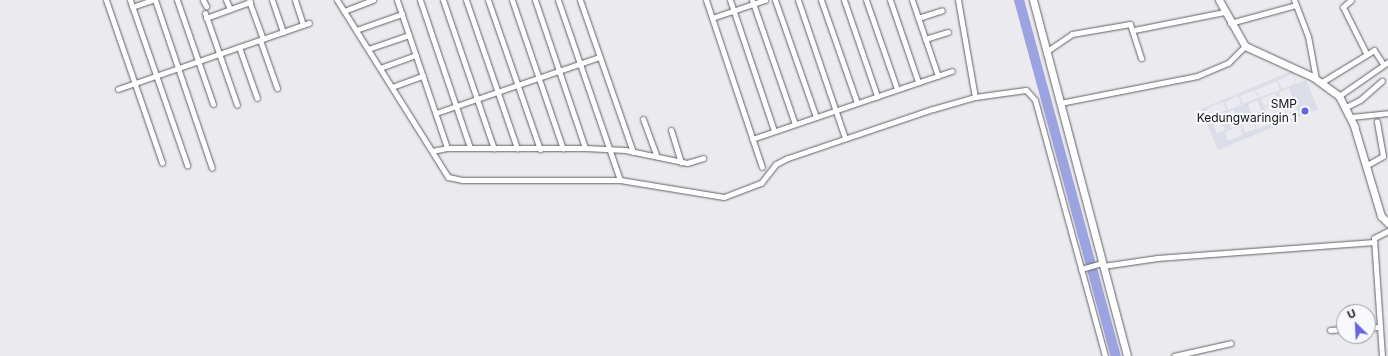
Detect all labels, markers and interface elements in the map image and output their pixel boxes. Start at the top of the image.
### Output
place label: SMP Kedungwaringin 1 [1197,97,1297,125]
marker: SMP Kedungwaringin 1 [1300,106,1310,116]
north arrow [1336,304,1376,344]
text: U [1345,306,1358,322]

